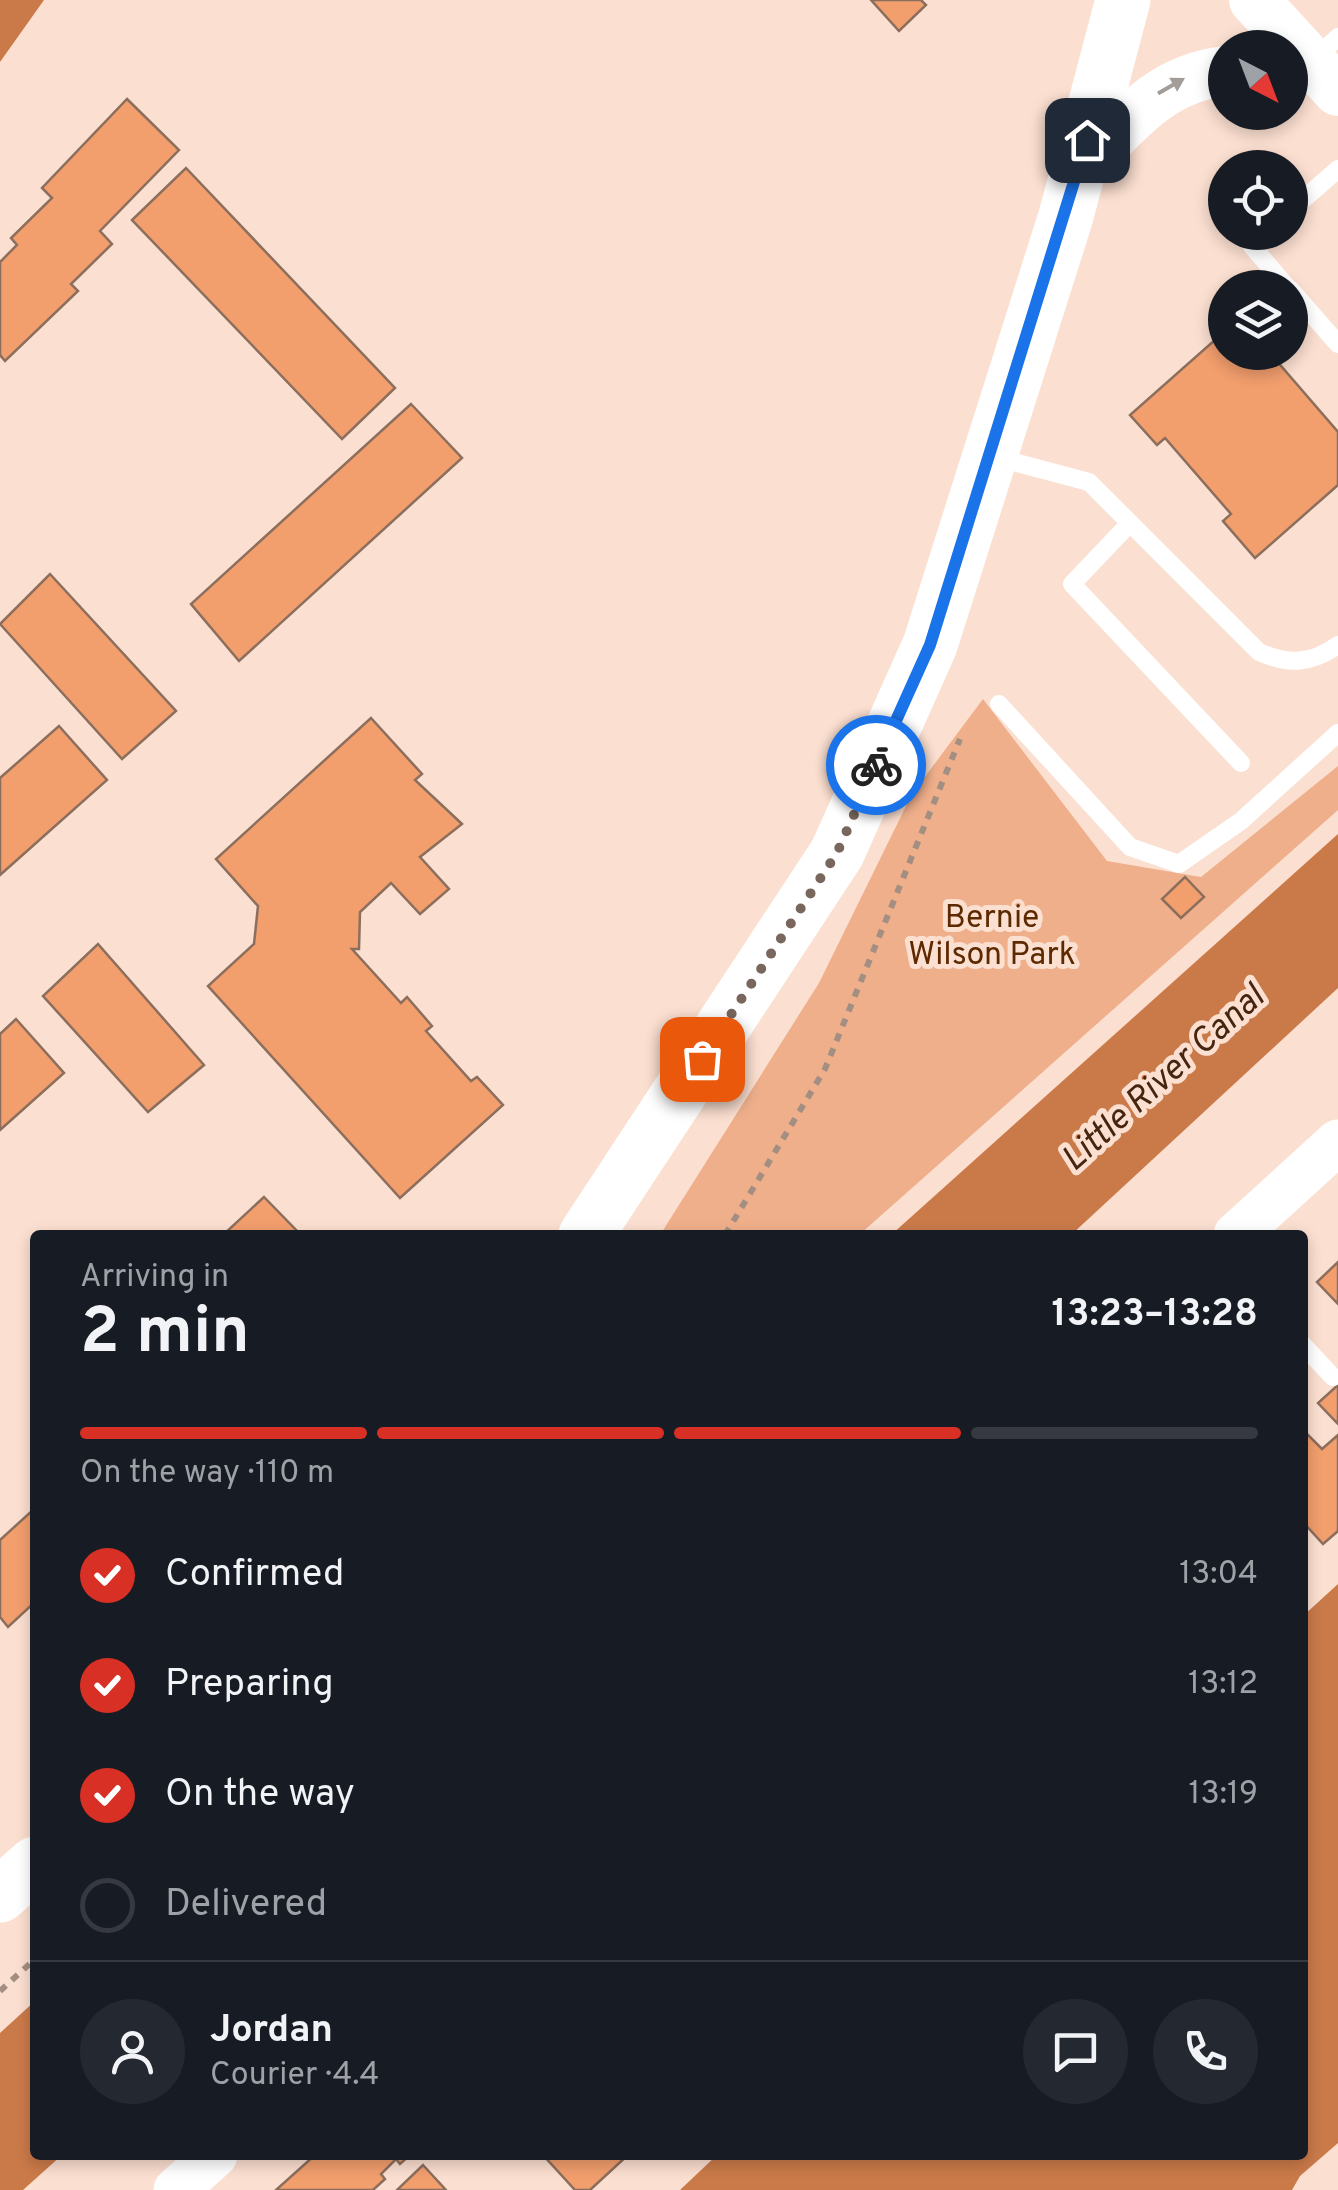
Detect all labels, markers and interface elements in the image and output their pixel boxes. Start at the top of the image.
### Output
north arrow [1208,30,1308,130]
map controls [1208,30,1308,370]
one-way arrow [1157,78,1185,96]
pin [1045,98,1130,183]
icon: home [1060,113,1115,168]
button: locate [1208,150,1308,250]
button: layers [1208,270,1308,370]
courier [826,715,926,815]
icon: bike [849,738,904,793]
park label: Bernie Wilson Park [908,899,1076,976]
water label: Little River Canal [1053,975,1276,1182]
pin [660,1017,745,1102]
icon: bag [675,1032,730,1087]
text: Arriving in [80,1258,229,1298]
text: 13:23–13:28 [1052,1291,1258,1340]
text: 2 min [80,1294,250,1376]
text: On the way · 110 m [80,1454,334,1494]
icon: check [80,1548,135,1603]
text: Confirmed [165,1551,344,1600]
text: 13:04 [1179,1555,1258,1595]
icon: check [80,1658,135,1713]
text: Preparing [165,1661,334,1710]
text: 13:12 [1188,1665,1258,1705]
icon: check [80,1768,135,1823]
text: On the way [165,1771,355,1820]
text: 13:19 [1189,1775,1258,1815]
text: Delivered [165,1881,327,1930]
button: person [80,1999,185,2104]
button: chat [1023,1999,1128,2104]
button: phone [1153,1999,1258,2104]
text: Jordan [210,2007,333,2056]
text: Courier · 4.4 [210,2056,379,2096]

